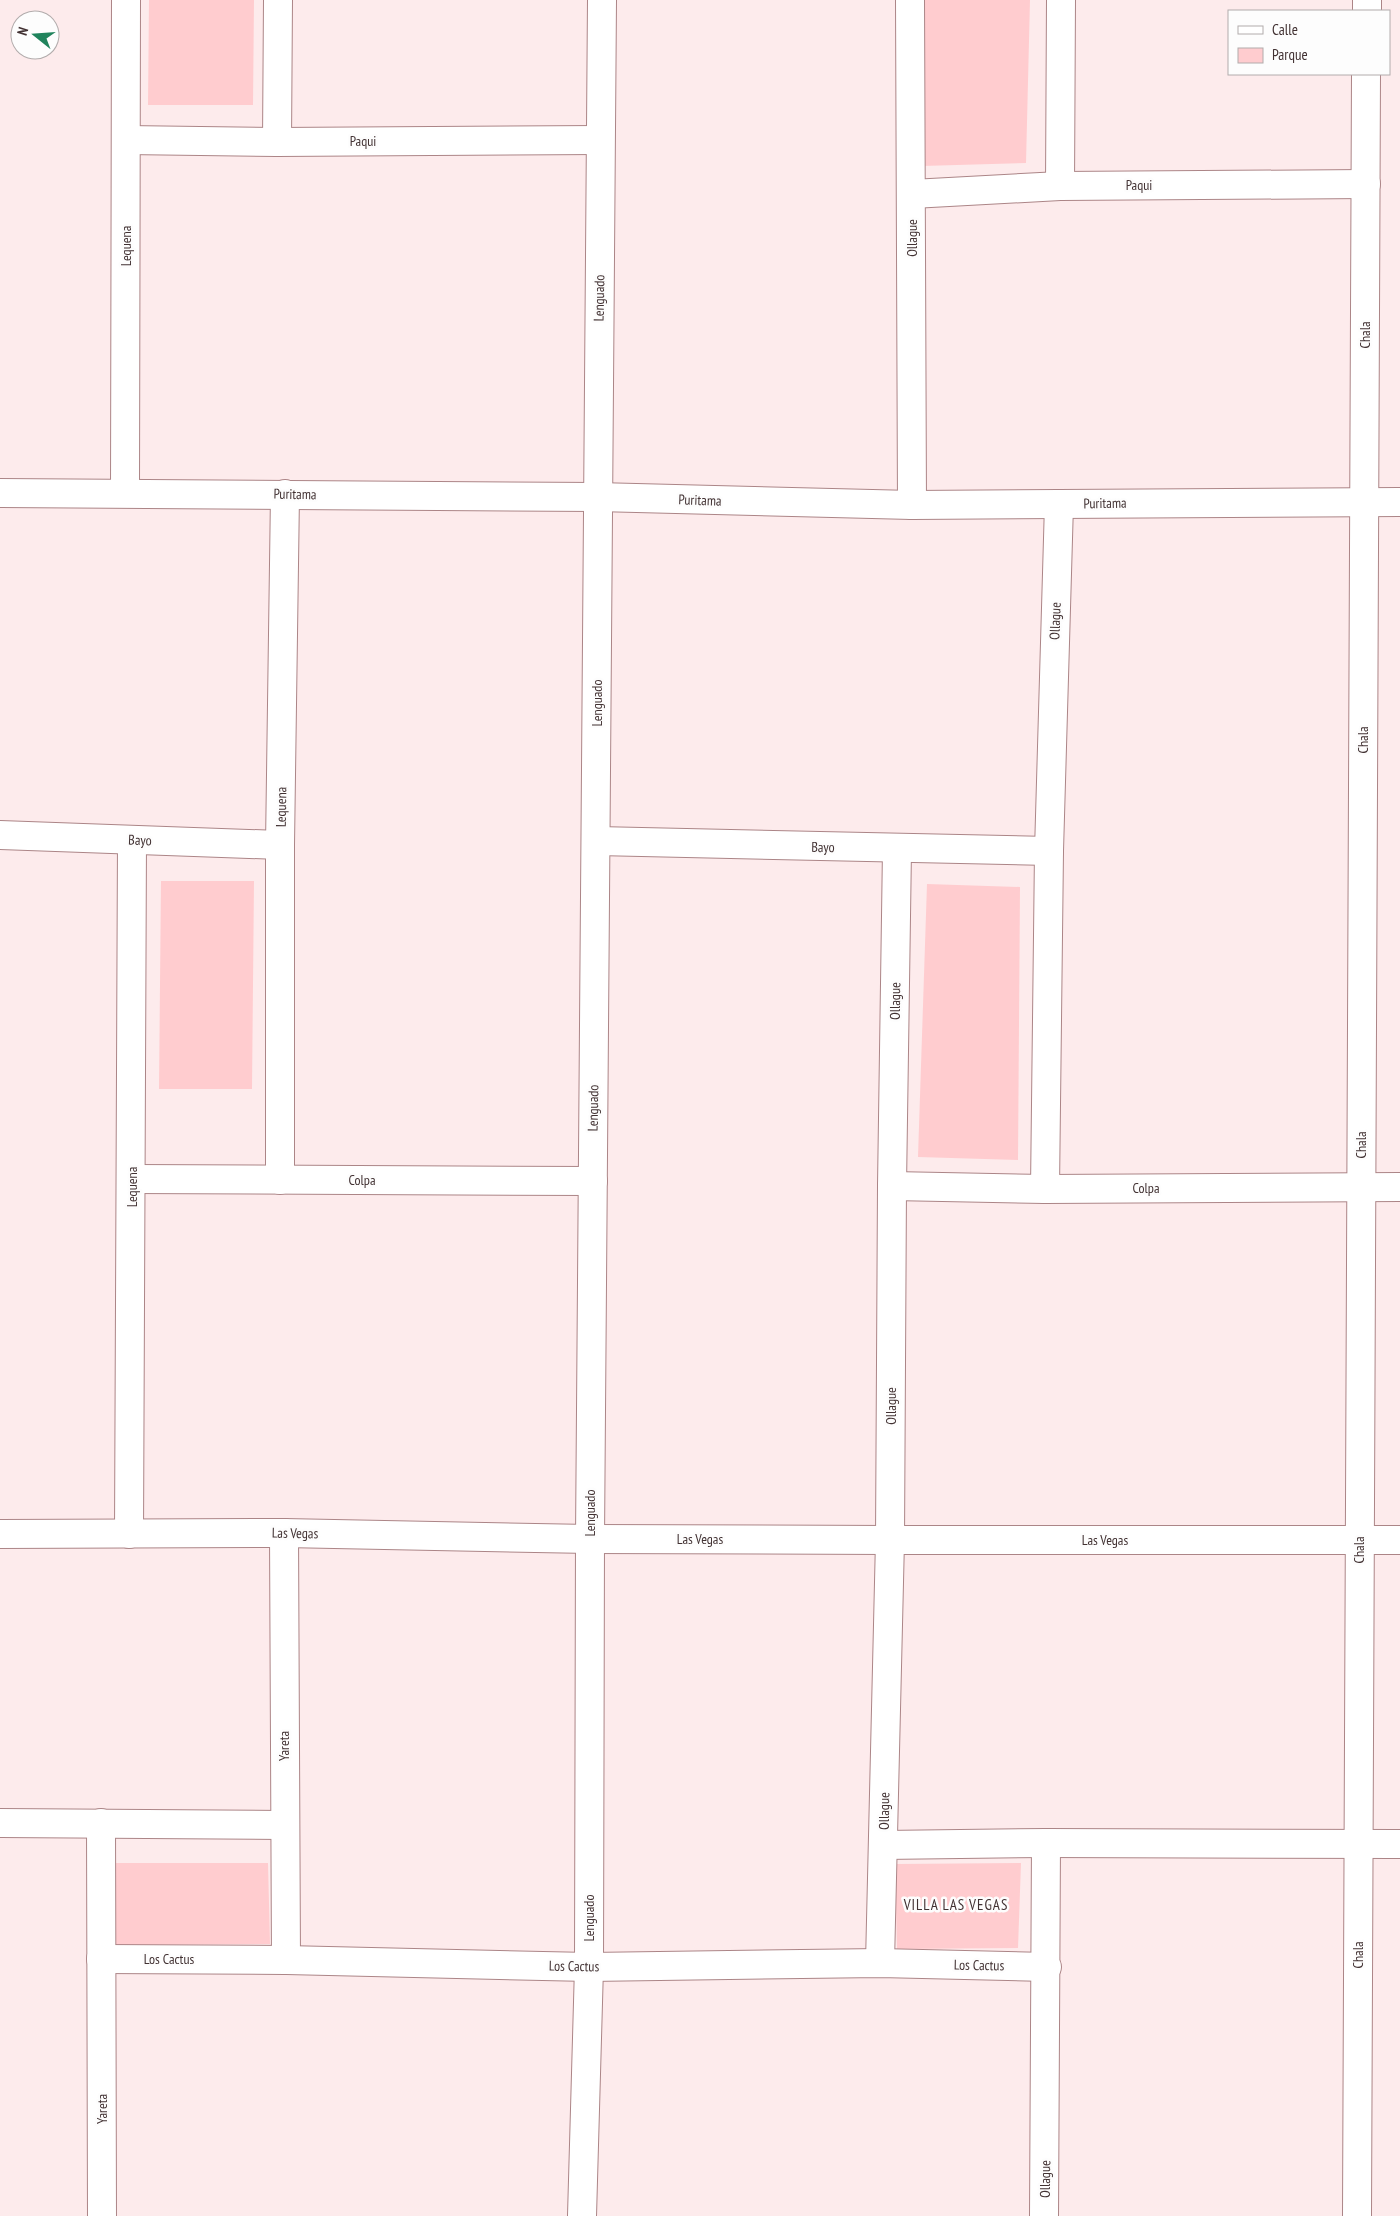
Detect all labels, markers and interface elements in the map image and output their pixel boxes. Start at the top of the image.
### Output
north arrow [10,10,60,60]
legend [1228,10,1390,75]
text: Calle [1272,20,1298,39]
text: N [13,25,32,37]
text: Parque [1272,45,1308,64]
street label: Paqui [350,132,376,150]
street label: Paqui [1126,176,1152,194]
street label: Ollague [903,219,921,257]
street label: Lequena [117,226,135,266]
street label: Lenguado [590,274,608,322]
street label: Chala [1356,321,1374,349]
street label: Puritama [273,485,317,503]
street label: Puritama [678,490,722,510]
street label: Puritama [1083,494,1127,512]
street label: Ollague [1045,602,1065,640]
street label: Lenguado [588,680,606,726]
street label: Chala [1354,726,1372,754]
street label: Lequena [272,787,290,827]
street label: Bayo [128,831,152,849]
street label: Bayo [811,838,835,856]
street label: Ollague [886,982,904,1020]
street label: Lenguado [584,1084,602,1132]
street label: Chala [1352,1131,1370,1159]
street label: Lequena [123,1167,141,1207]
street label: Colpa [348,1171,376,1189]
street label: Colpa [1132,1179,1160,1197]
street label: Ollague [882,1387,900,1425]
street label: Lenguado [581,1490,599,1536]
street label: Las Vegas [272,1524,319,1542]
street label: Las Vegas [677,1530,723,1548]
street label: Las Vegas [1082,1531,1128,1549]
street label: Chala [1350,1536,1368,1564]
street label: Yareta [275,1731,293,1761]
street label: Ollague [875,1792,893,1830]
street label: Lenguado [580,1895,598,1941]
district label: VILLA LAS VEGAS [903,1895,1008,1914]
street label: Chala [1349,1941,1367,1969]
street label: Los Cactus [144,1950,194,1968]
street label: Los Cactus [954,1956,1005,1974]
street label: Los Cactus [549,1957,600,1975]
street label: Yareta [93,2094,111,2124]
street label: Ollague [1036,2160,1054,2198]

